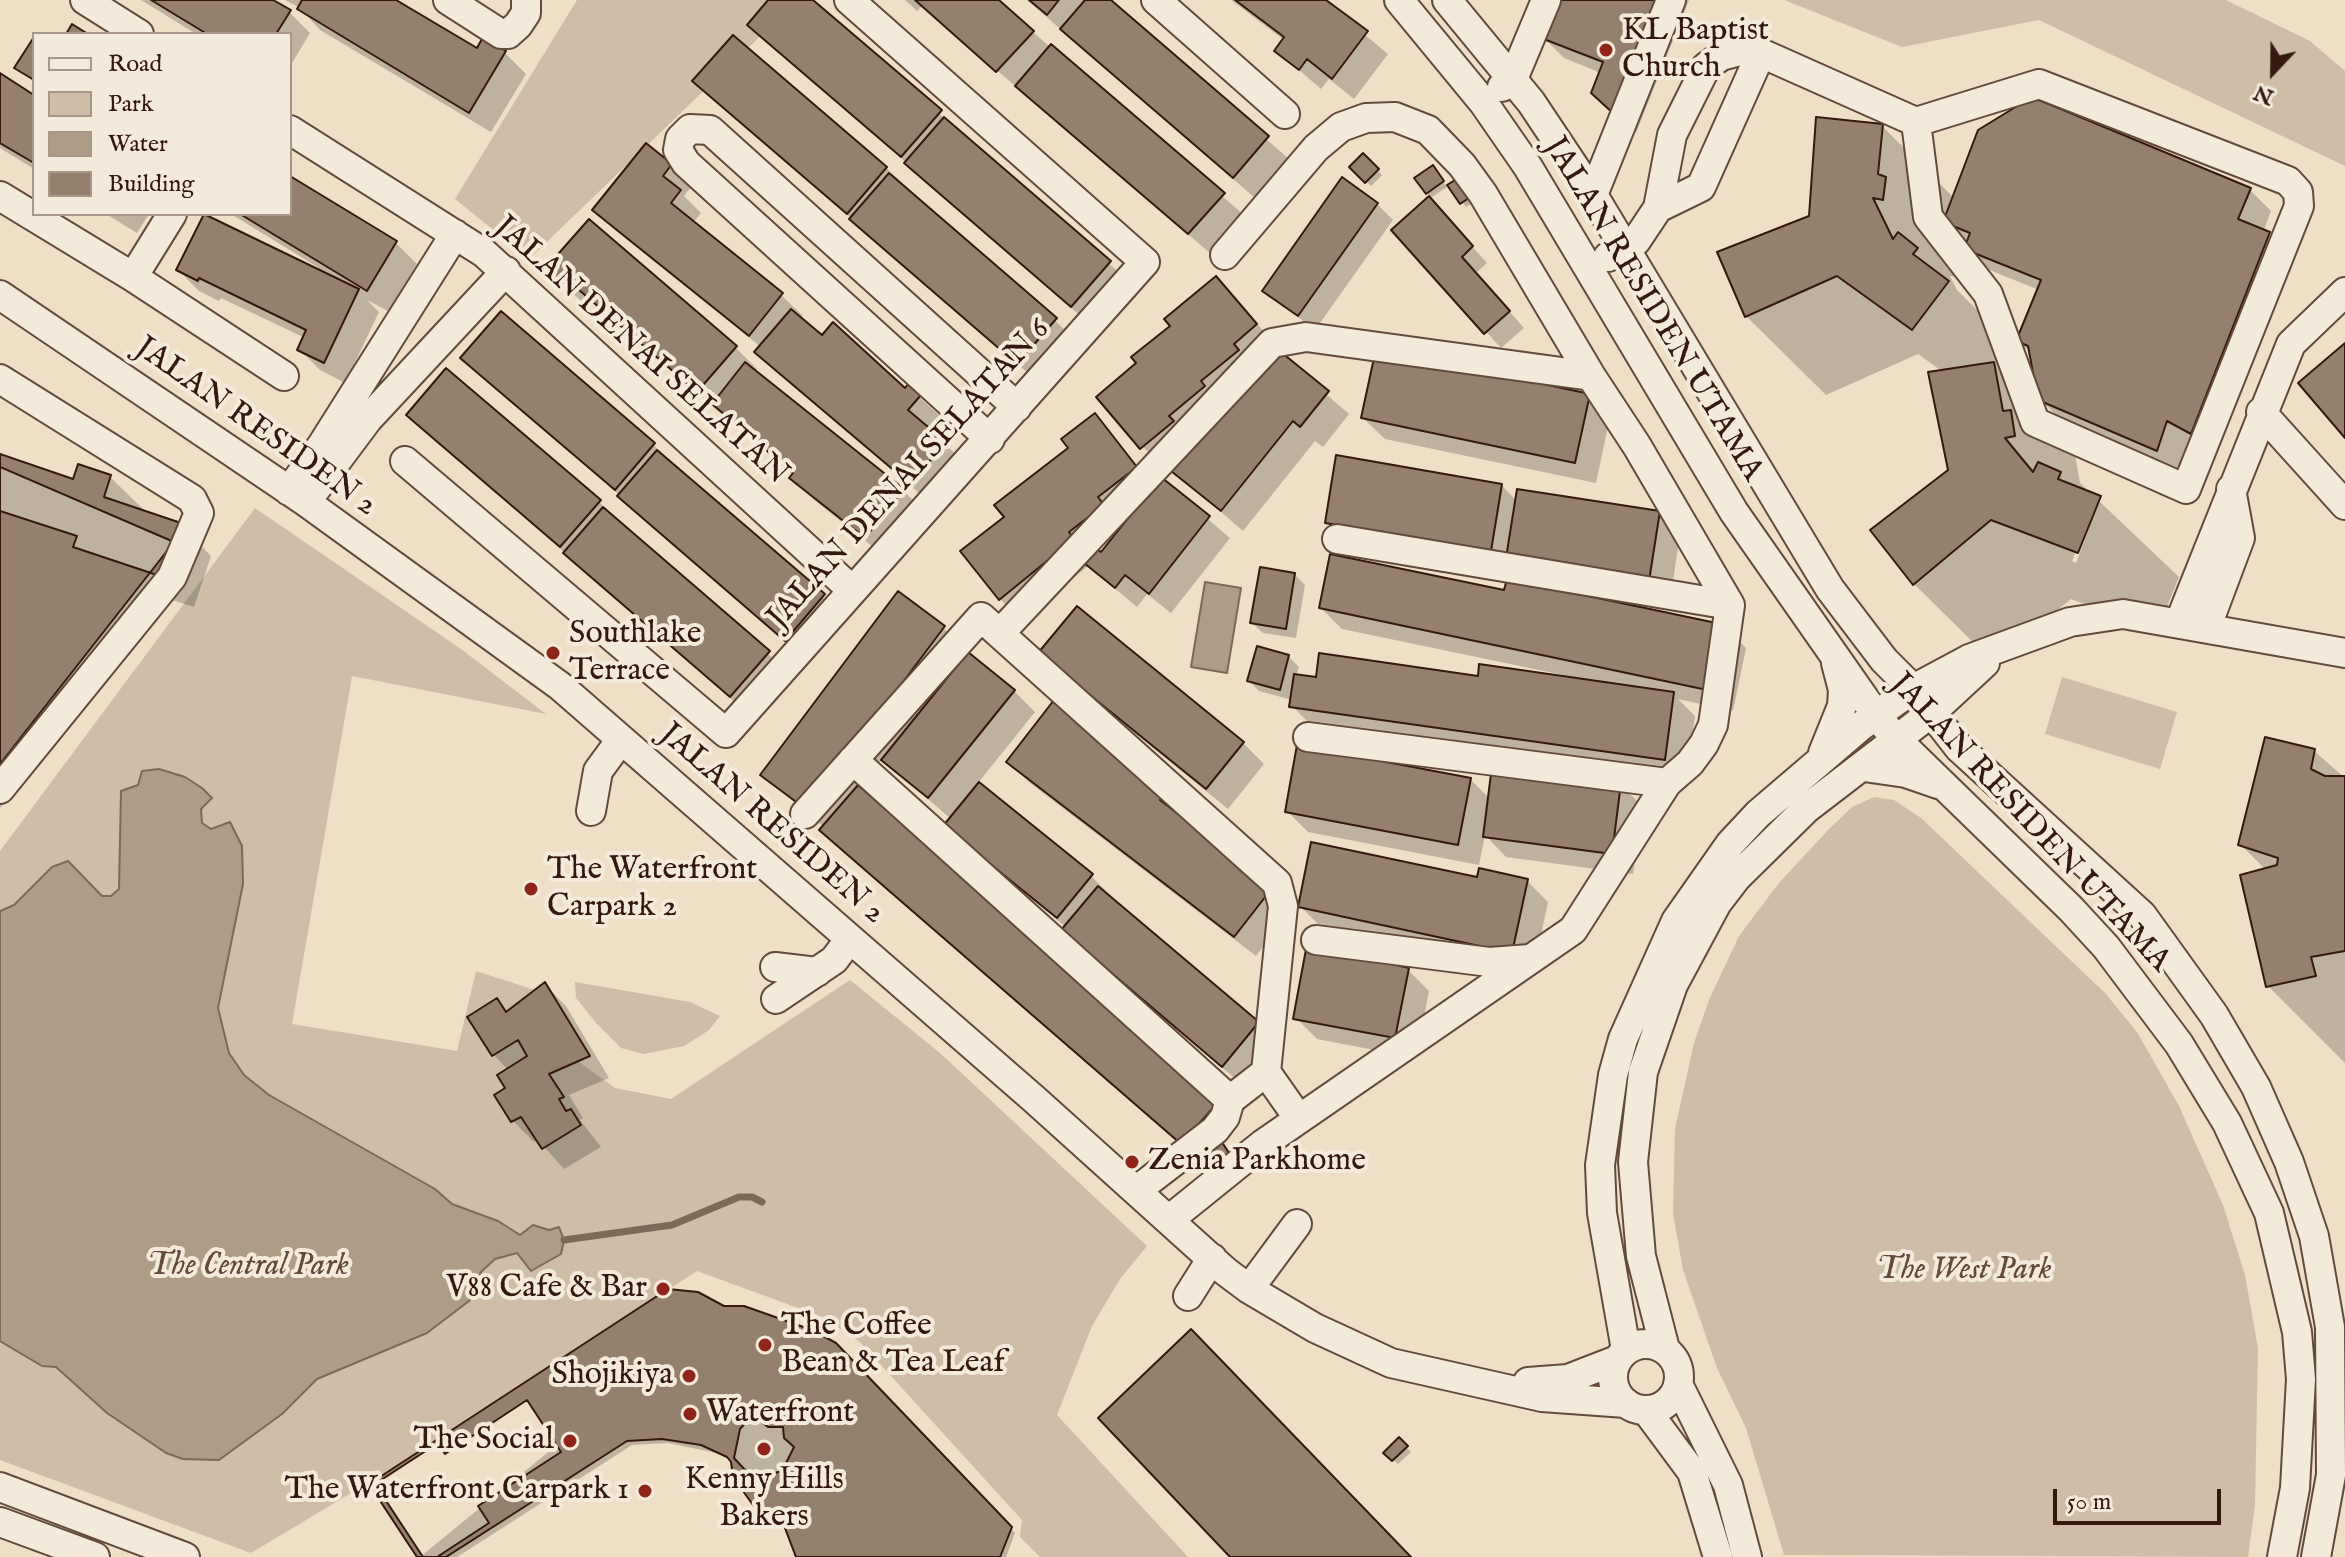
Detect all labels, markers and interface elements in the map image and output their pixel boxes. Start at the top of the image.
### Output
place label: KL Baptist Church [1622,13,1769,88]
legend [32,32,292,216]
north arrow [2233,32,2313,112]
marker: KL Baptist Church [1597,41,1615,59]
text: Road [108,49,162,80]
text: N [2250,78,2278,111]
text: Park [108,89,154,120]
text: Water [108,129,168,160]
street label: JALAN RESIDEN UTAMA [1534,131,1770,489]
text: Building [108,169,194,200]
street label: JALAN DENAI SELATAN [485,209,795,495]
street label: JALAN DENAI SELATAN 6 [761,312,1059,638]
street label: JALAN RESIDEN 2 [127,330,383,526]
place label: Southlake Terrace [569,616,701,691]
marker: Southlake Terrace [544,644,562,662]
street label: JALAN RESIDEN UTAMA [1880,667,2178,981]
street label: JALAN RESIDEN 2 [650,716,892,934]
place label: The Waterfront Carpark 2 [547,852,757,927]
marker: The Waterfront Carpark 2 [522,880,540,898]
place label: Zenia Parkhome [1148,1143,1366,1181]
marker: Zenia Parkhome [1123,1153,1141,1171]
park label: The Central Park [147,1248,349,1286]
park label: The West Park [1876,1252,2052,1290]
place label: V88 Cafe & Bar [446,1270,647,1308]
marker: V88 Cafe & Bar [654,1280,672,1298]
place label: The Coffee Bean & Tea Leaf [781,1308,1005,1383]
marker: The Coffee Bean & Tea Leaf [756,1336,774,1354]
place label: Shojikiya [552,1357,673,1395]
marker: Shojikiya [680,1367,698,1385]
place label: Waterfront [706,1395,854,1433]
marker: Waterfront [681,1405,699,1423]
place label: The Social [413,1422,554,1460]
marker: The Social [561,1432,579,1450]
marker: Kenny Hills Bakers [755,1440,773,1458]
place label: Kenny Hills Bakers [684,1462,844,1537]
place label: The Waterfront Carpark 1 [284,1472,629,1510]
scale bar [2057,1473,2225,1523]
marker: The Waterfront Carpark 1 [636,1482,654,1500]
text: 50 m [2067,1487,2111,1518]

